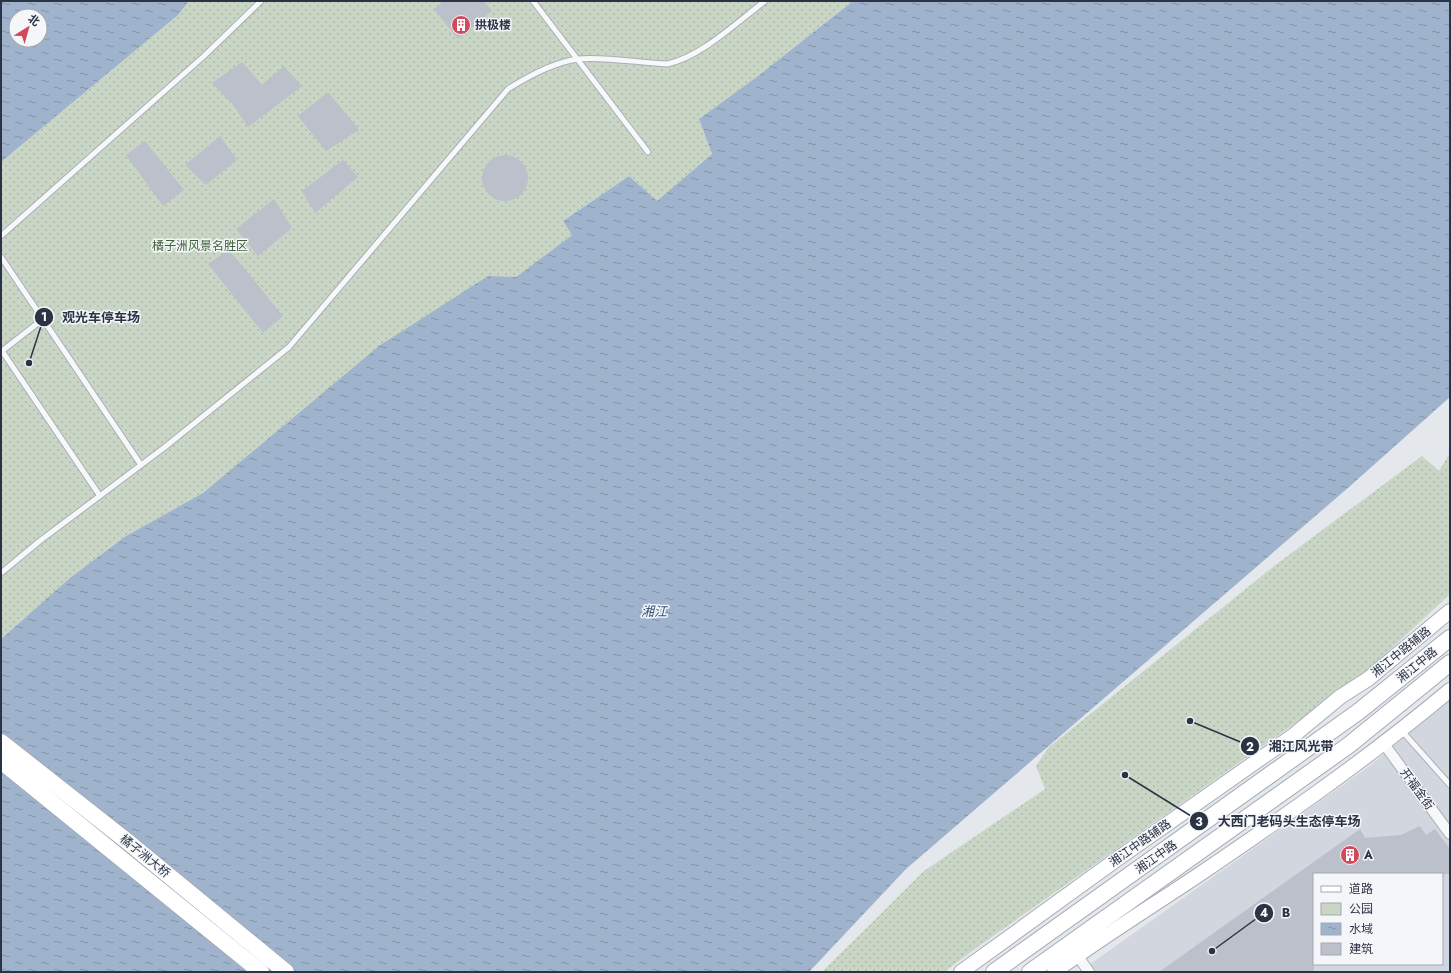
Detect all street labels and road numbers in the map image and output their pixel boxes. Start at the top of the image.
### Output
street label: 湘江中路辅路 [1368,624,1434,680]
street label: 湘江中路 [1394,644,1440,686]
street label: 开福金街 [1396,764,1438,814]
street label: 湘江中路辅路 [1106,816,1174,870]
street label: 橘子洲大桥 [116,830,174,882]
street label: 湘江中路 [1132,837,1180,877]

